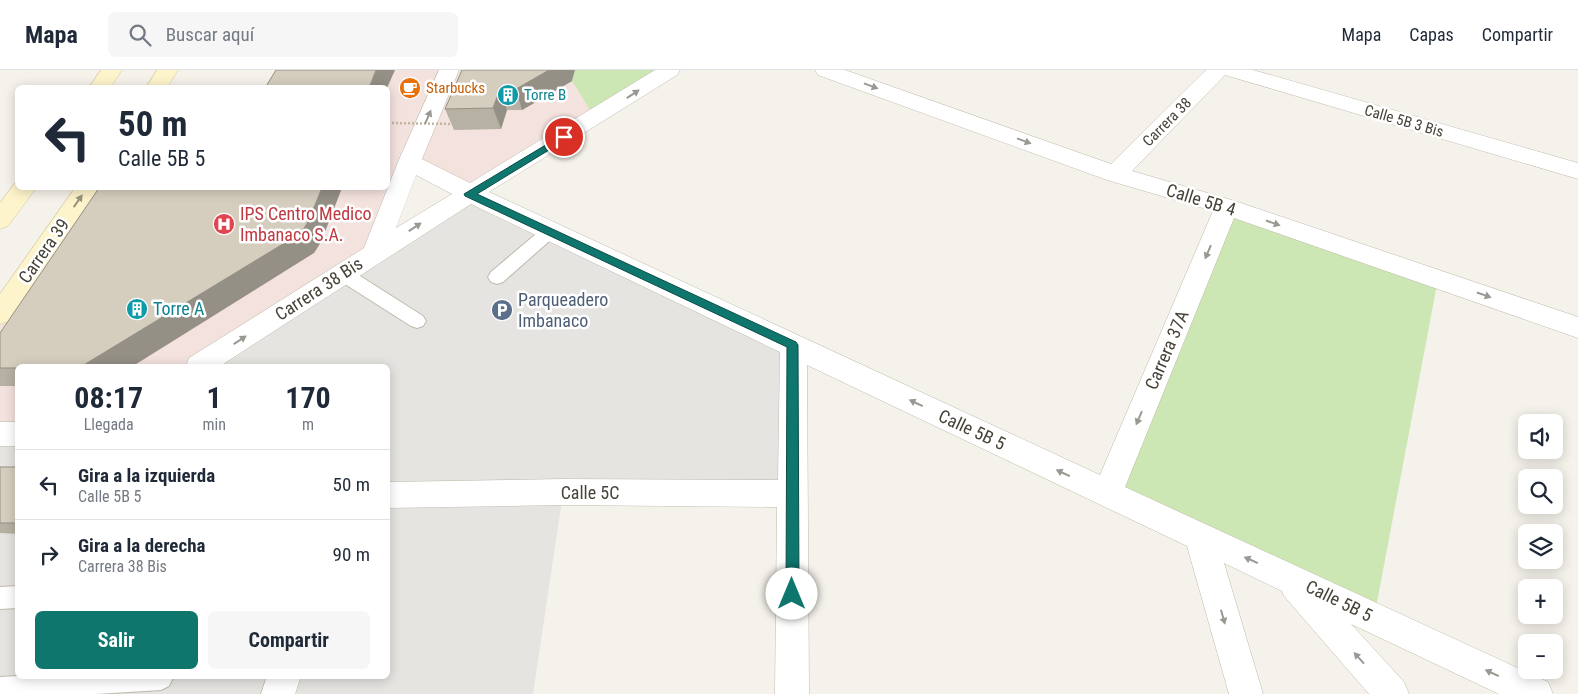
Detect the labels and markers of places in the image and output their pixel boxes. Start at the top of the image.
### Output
cafe icon: Starbucks [398,76,422,100]
place label: Starbucks [426,79,485,97]
building icon: Torre B [496,83,520,107]
place label: Torre B [524,86,566,104]
pin [543,116,585,158]
place label: IPS Centro Medico Imbanaco S.A. [240,203,372,245]
hospital icon: IPS Centro Medico Imbanaco S.A. [212,212,236,236]
place label: Parqueadero Imbanaco [518,289,608,331]
building icon: Torre A [125,297,149,321]
place label: Torre A [153,298,205,319]
parking icon: Parqueadero Imbanaco [490,298,514,322]

